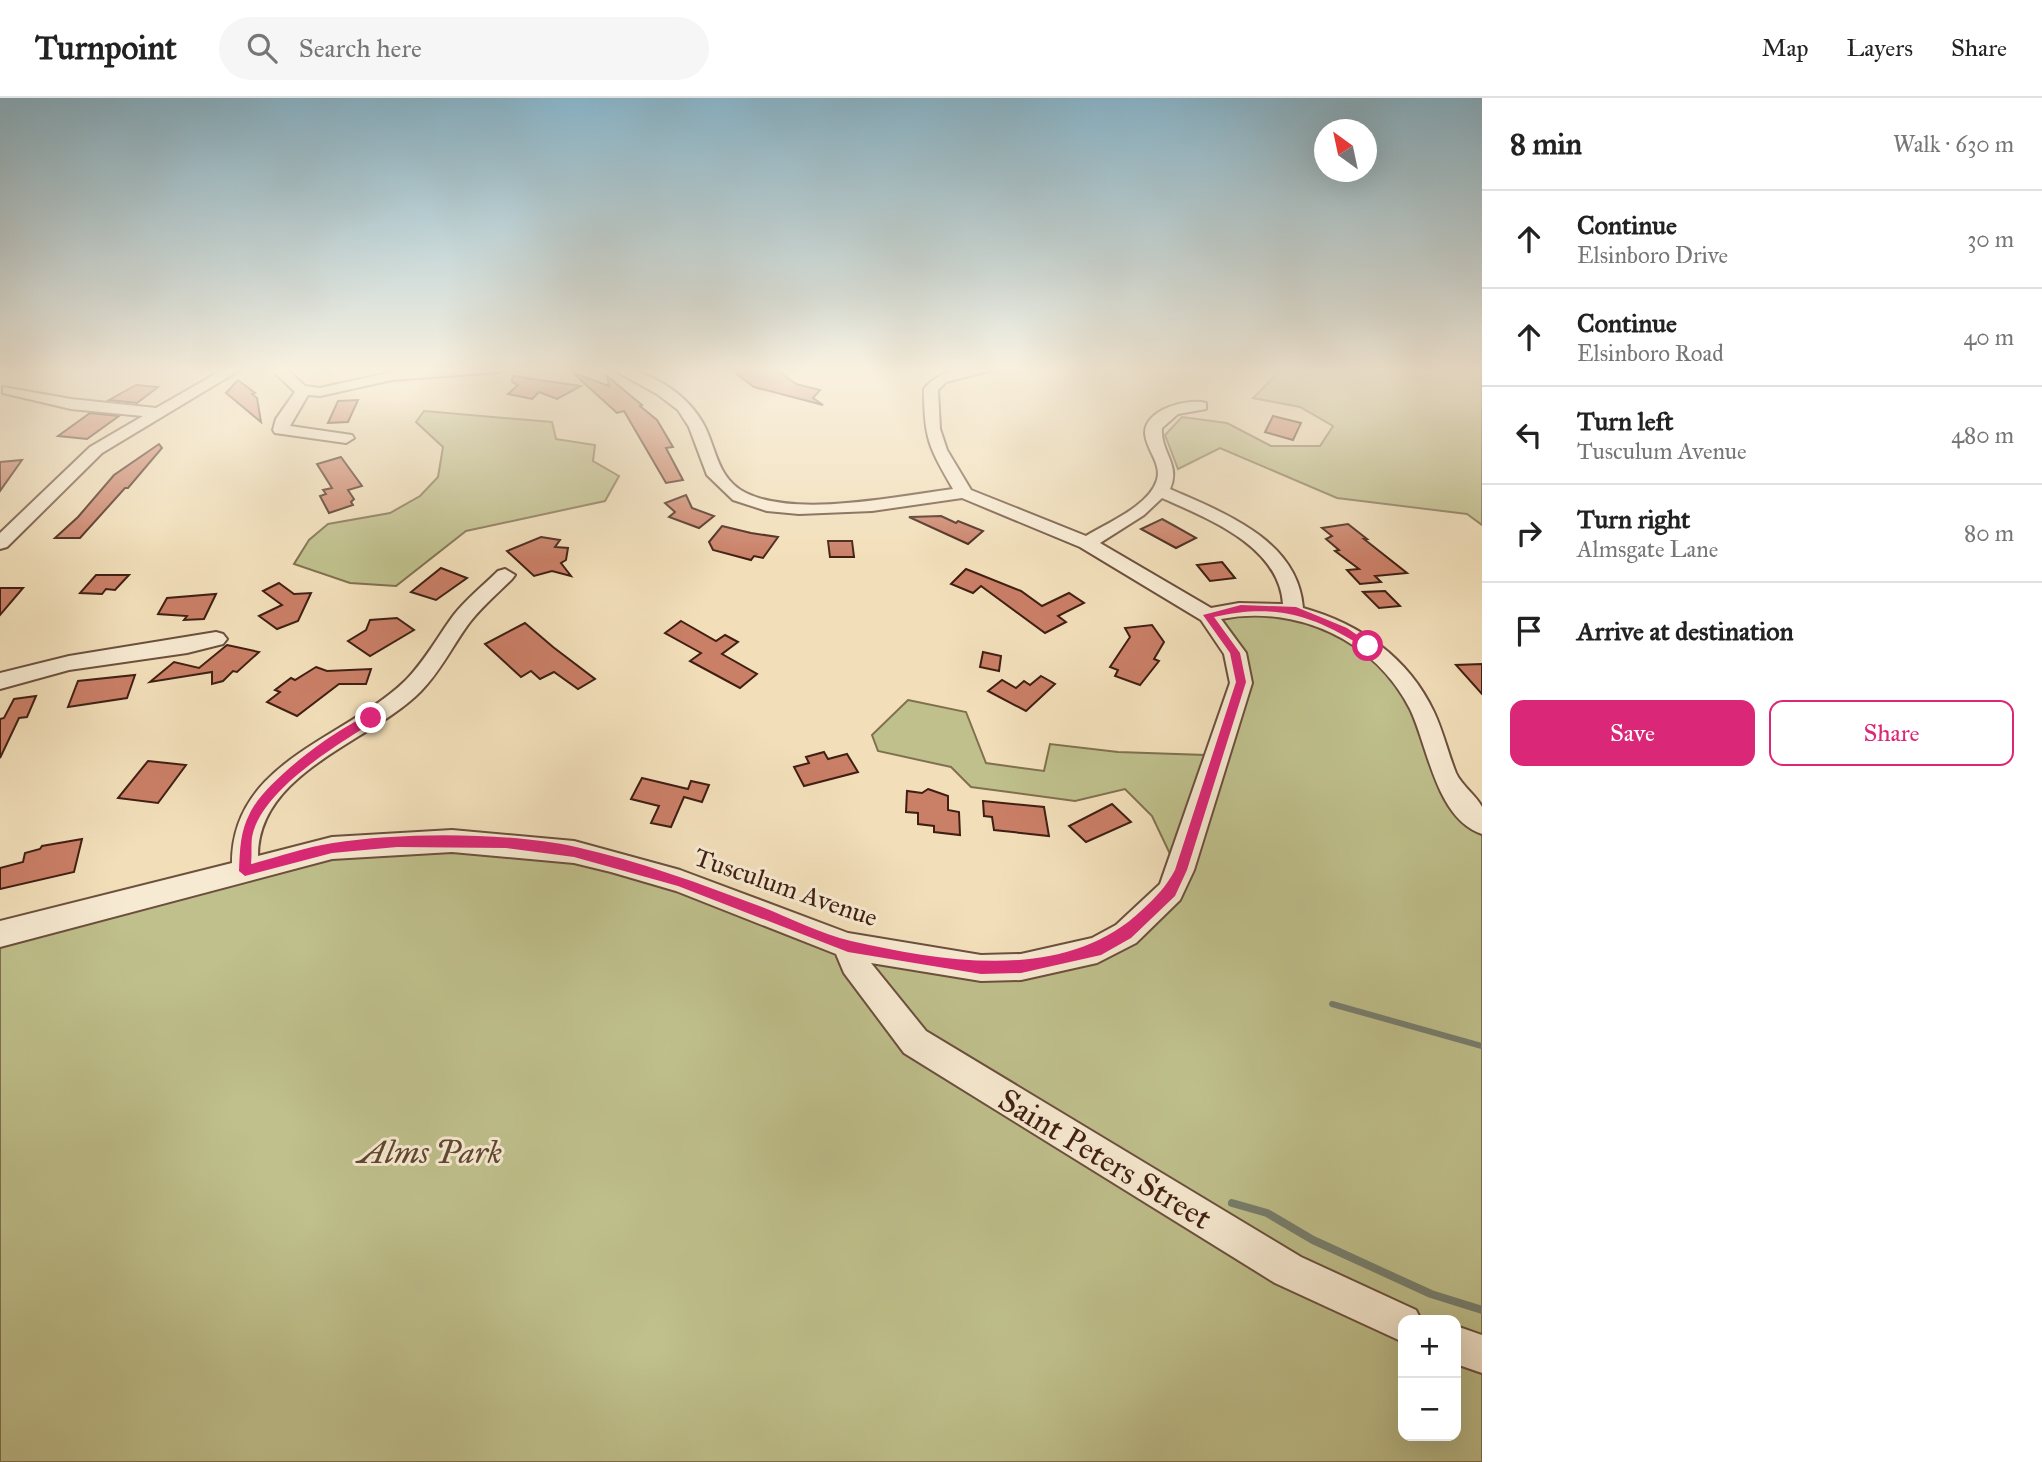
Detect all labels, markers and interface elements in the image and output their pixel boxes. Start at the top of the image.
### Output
search box [219,17,709,80]
text: Turnpoint [35,28,177,68]
icon: search [243,29,281,67]
text: Search here [299,32,422,64]
text: Map [1762,33,1809,63]
text: Layers [1847,33,1913,63]
text: Share [1951,33,2007,63]
north arrow [1314,119,1377,182]
text: 8 min [1510,126,1582,162]
text: Walk · 630 m [1893,130,2014,158]
text: Continue [1577,209,1677,241]
icon: ahead [1510,220,1548,258]
text: 30 m [1967,225,2014,253]
text: Elsinboro Drive [1577,241,1728,269]
text: Continue [1577,307,1677,339]
icon: ahead [1510,318,1548,356]
text: 40 m [1964,323,2014,351]
text: Elsinboro Road [1577,339,1724,367]
text: Turn left [1577,405,1673,437]
icon: left [1510,416,1548,454]
text: 480 m [1951,421,2014,449]
text: Tusculum Avenue [1577,437,1747,465]
text: Turn right [1577,503,1690,535]
icon: right [1510,514,1548,552]
text: 80 m [1964,519,2014,547]
text: Almsgate Lane [1577,535,1718,563]
icon: arrive [1510,612,1548,650]
text: Arrive at destination [1577,615,1794,647]
route start [1352,630,1383,661]
button: Save [1510,700,1755,766]
button: Share [1769,700,2014,766]
route end [355,702,386,733]
street label: Tusculum Avenue [690,841,882,933]
street label: Saint Peters Street [991,1080,1219,1238]
park label: Alms Park [355,1133,502,1172]
map controls [1398,1315,1461,1441]
button: + [1398,1315,1461,1378]
button: − [1398,1378,1461,1441]

